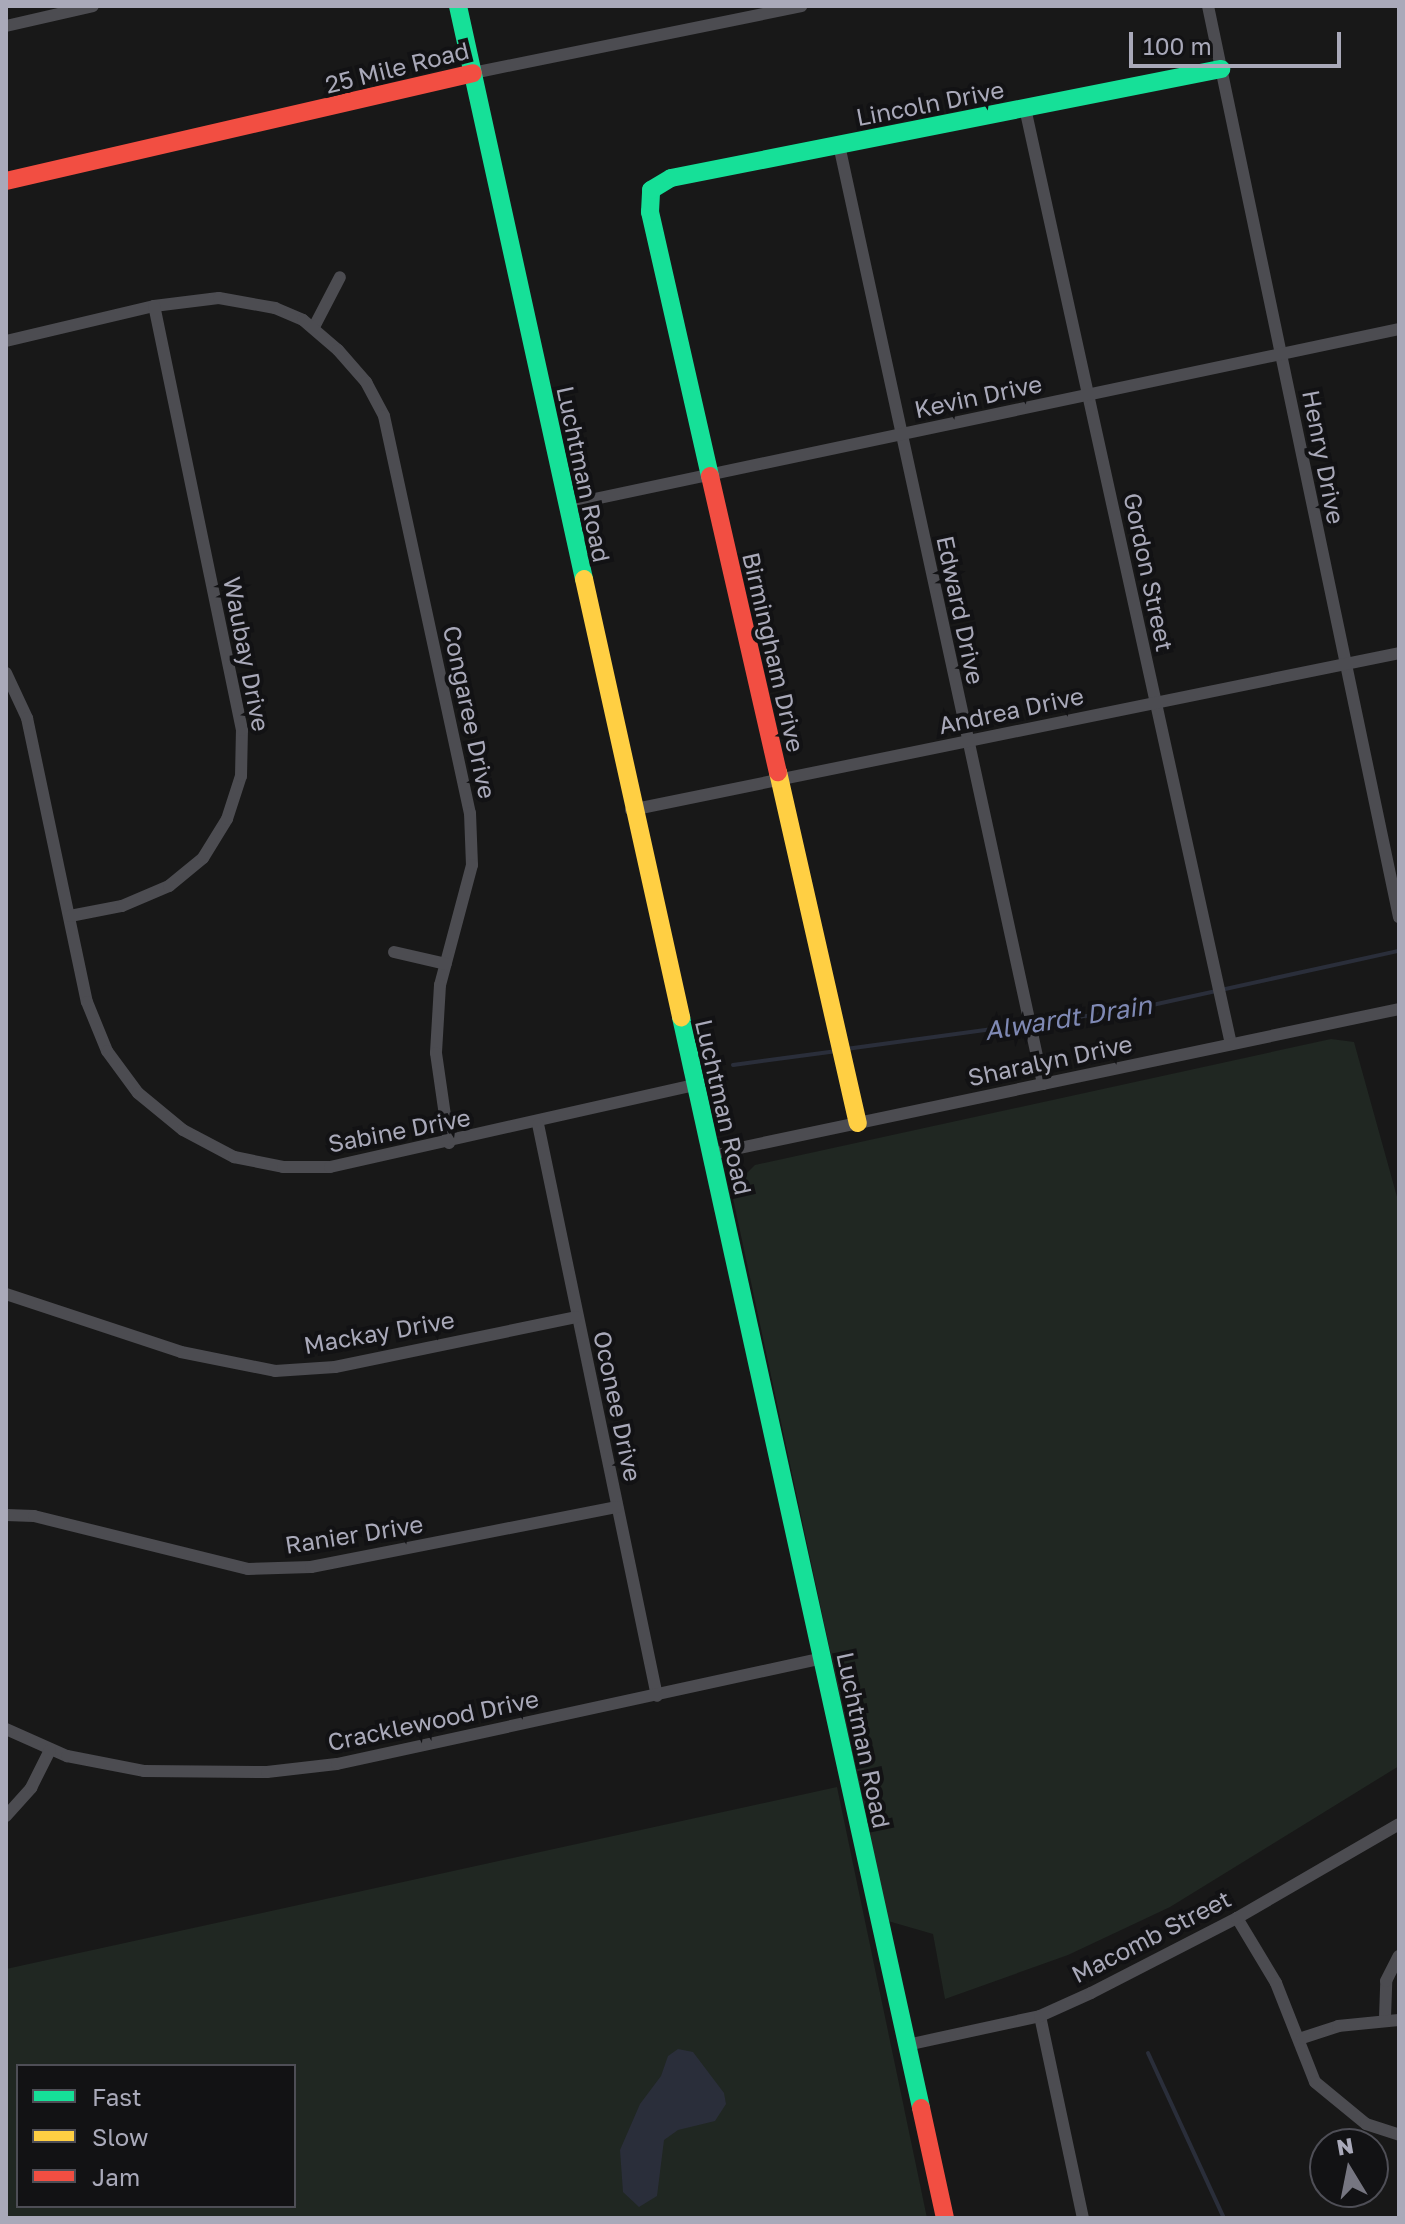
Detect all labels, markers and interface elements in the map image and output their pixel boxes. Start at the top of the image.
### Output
scale bar [1133,16,1345,66]
text: 100 m [1143,31,1212,60]
street label: 25 Mile Road [322,35,472,99]
street label: Lincoln Drive [854,75,1006,131]
street label: Kevin Drive [912,368,1044,424]
street label: Luchtman Road [551,383,617,565]
street label: Henry Drive [1297,388,1351,526]
street label: Gordon Street [1118,490,1180,654]
street label: Edward Drive [931,533,991,687]
street label: Birmingham Drive [737,549,811,755]
street label: Waubay Drive [218,574,276,734]
street label: Congaree Drive [438,623,502,801]
street label: Andrea Drive [936,681,1086,739]
water label: Alwardt Drain [982,989,1154,1047]
street label: Luchtman Road [690,1016,758,1198]
street label: Sharalyn Drive [965,1029,1135,1091]
street label: Sabine Drive [325,1102,473,1158]
street label: Mackay Drive [301,1305,457,1359]
street label: Oconee Drive [588,1328,648,1484]
street label: Ranier Drive [283,1509,425,1559]
street label: Luchtman Road [831,1649,897,1831]
street label: Cracklewood Drive [325,1684,541,1756]
street label: Macomb Street [1067,1884,1235,1988]
legend [16,2064,296,2208]
text: Fast [92,2082,142,2111]
text: Slow [92,2122,148,2151]
north arrow [1309,2128,1389,2208]
text: N [1335,2131,1356,2161]
text: Jam [92,2162,140,2191]

